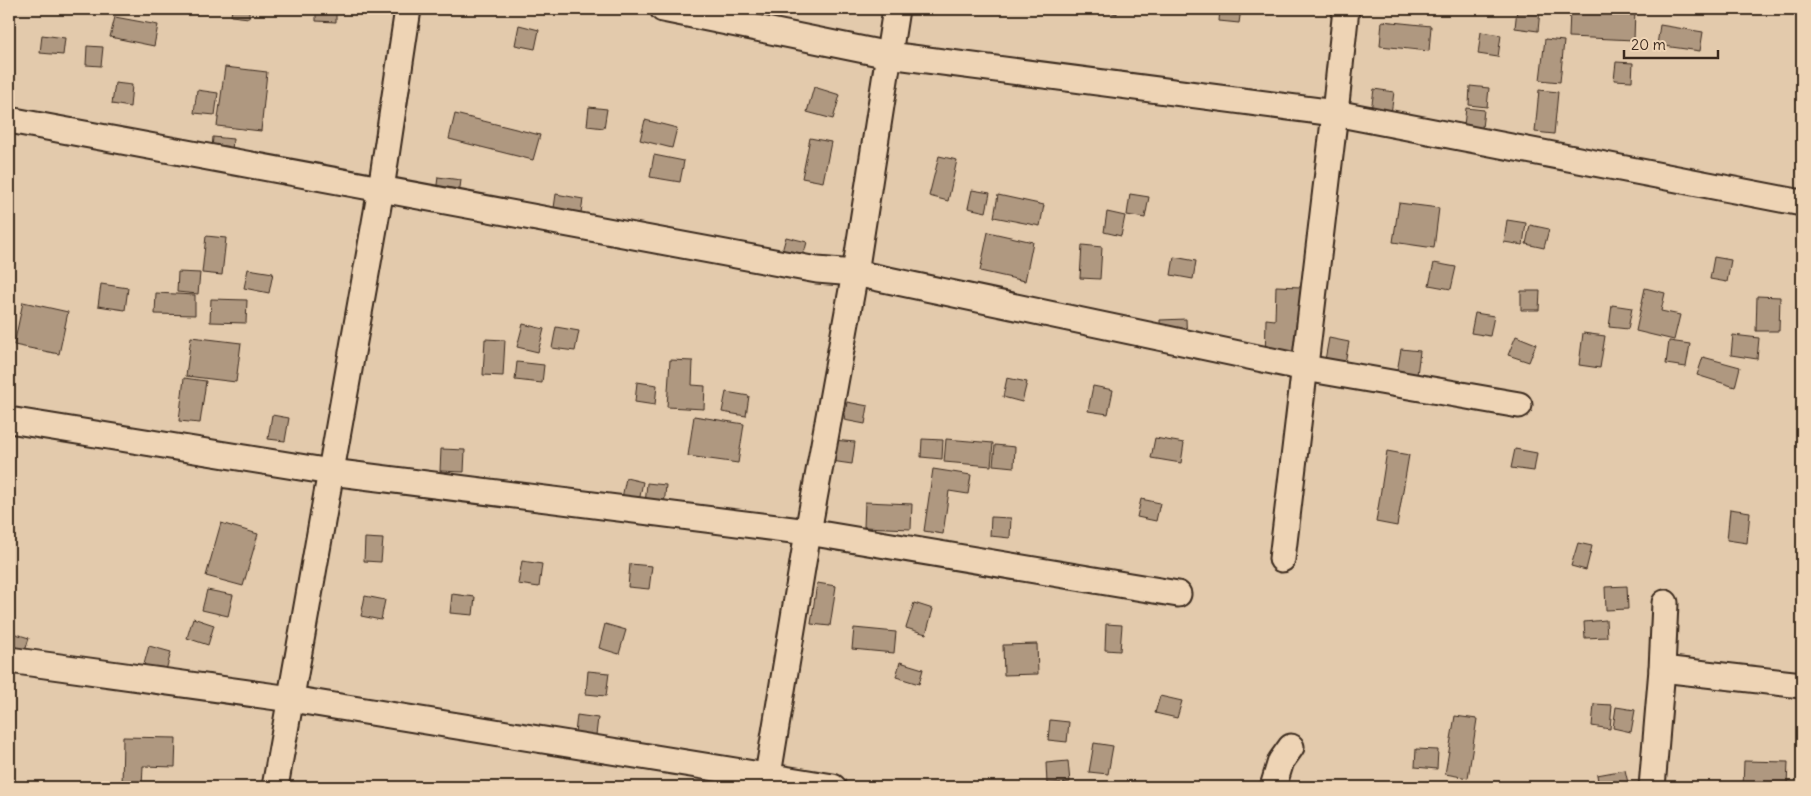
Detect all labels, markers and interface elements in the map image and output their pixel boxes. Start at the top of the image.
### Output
scale bar [1624,28,1717,60]
text: 20 m [1631,35,1666,54]

